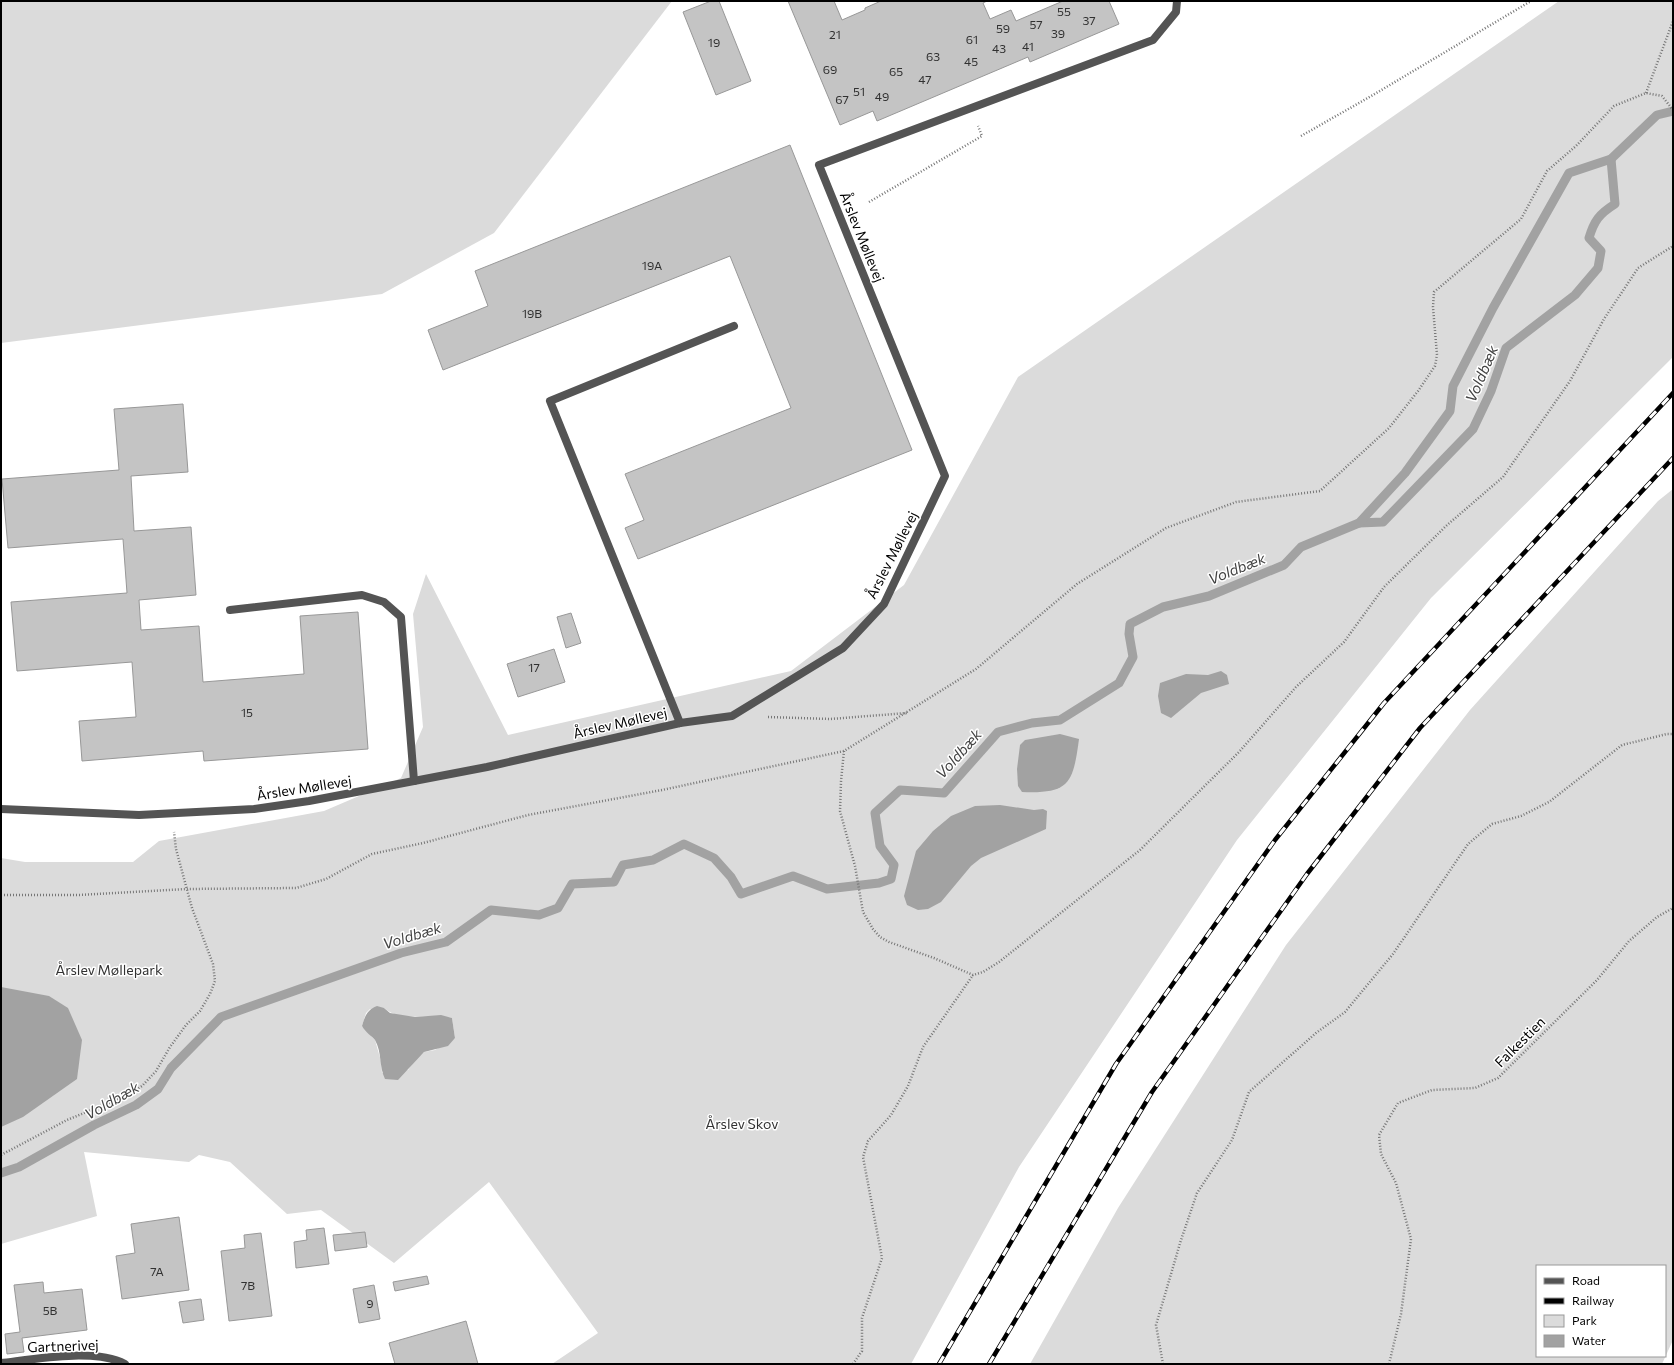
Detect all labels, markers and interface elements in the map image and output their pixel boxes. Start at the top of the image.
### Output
house number: 55 [1057,4,1071,18]
house number: 37 [1082,13,1096,27]
house number: 57 [1029,17,1043,31]
house number: 59 [996,21,1010,35]
house number: 39 [1051,26,1065,40]
house number: 21 [829,27,841,41]
house number: 61 [966,32,978,46]
house number: 19 [708,35,720,49]
house number: 41 [1022,39,1034,53]
house number: 43 [992,41,1006,55]
house number: 63 [926,49,940,63]
house number: 45 [964,54,978,68]
house number: 69 [823,62,837,76]
house number: 65 [889,64,903,78]
house number: 47 [918,72,932,86]
house number: 51 [853,84,865,98]
house number: 49 [875,89,889,103]
house number: 67 [835,92,849,106]
street label: Årslev Møllevej [837,189,888,284]
house number: 19A [642,258,662,272]
house number: 19B [522,306,542,320]
water label: Voldbæk [1461,342,1501,405]
street label: Årslev Møllevej [862,508,921,601]
water label: Voldbæk [1205,548,1269,588]
house number: 17 [528,660,540,674]
street label: Årslev Møllevej [571,703,669,742]
house number: 15 [241,705,253,719]
water label: Voldbæk [931,724,986,782]
street label: Årslev Møllevej [255,772,353,803]
water label: Voldbæk [380,917,444,952]
park label: Årslev Møllepark [55,961,163,978]
street label: Falkestien [1491,1013,1548,1070]
water label: Voldbæk [81,1077,143,1123]
park label: Årslev Skov [706,1115,778,1132]
house number: 7A [150,1264,164,1278]
legend [1536,1265,1666,1357]
text: Road [1572,1273,1600,1287]
house number: 7B [241,1278,255,1292]
text: Railway [1572,1293,1614,1307]
house number: 9 [366,1296,374,1310]
house number: 5B [43,1303,58,1317]
text: Park [1572,1313,1598,1327]
text: Water [1572,1333,1606,1347]
street label: Gartnerivej [27,1336,99,1355]

